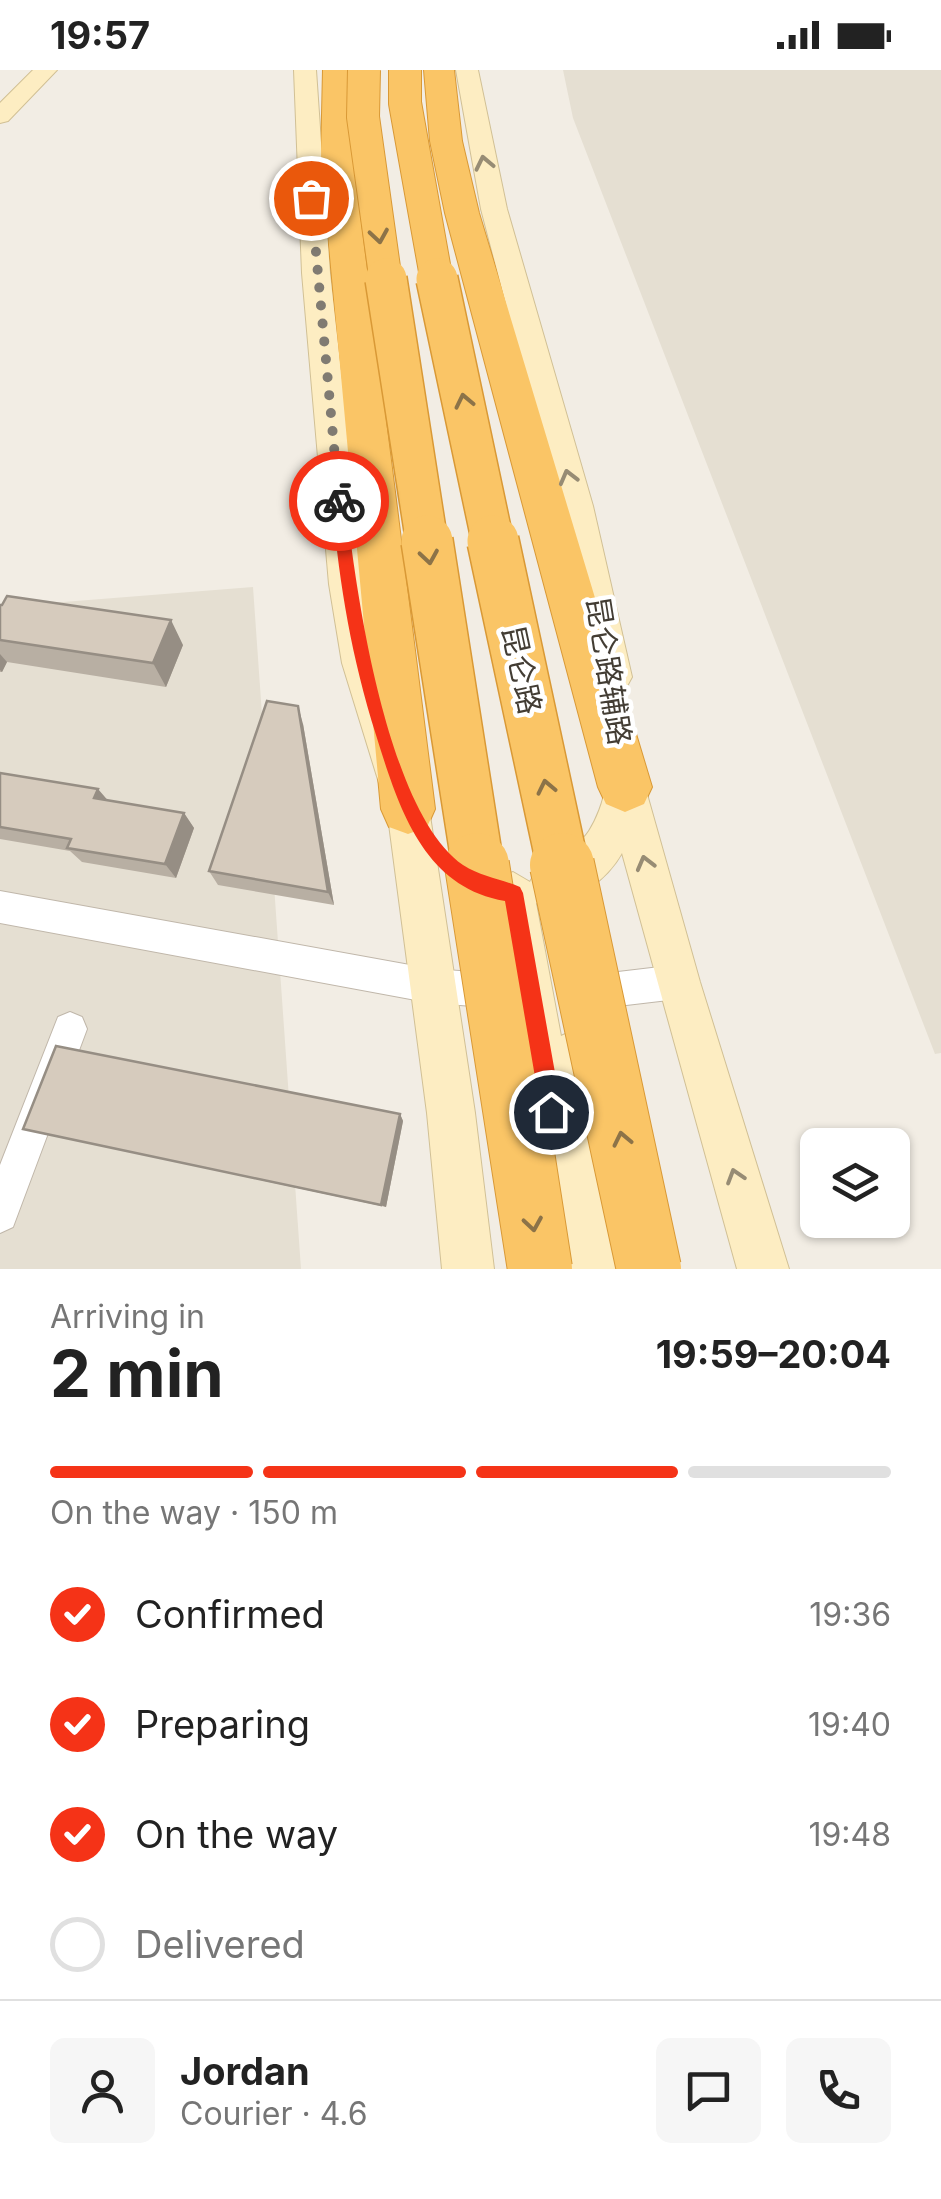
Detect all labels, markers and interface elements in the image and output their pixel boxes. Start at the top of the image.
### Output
text: 19:57 [50,12,150,58]
one-way arrow [475,155,496,172]
pin [269,156,354,241]
icon: bag [284,171,339,226]
one-way arrow [368,228,389,245]
one-way arrow [454,393,475,410]
courier [289,451,389,551]
one-way arrow [559,469,580,486]
icon: bike [312,474,367,529]
one-way arrow [418,549,439,566]
street label: 昆仑路辅路 [579,594,638,748]
street label: 昆仑路 [495,622,549,718]
one-way arrow [537,779,558,796]
one-way arrow [636,855,657,872]
pin [509,1070,594,1155]
icon: home [524,1085,579,1140]
map controls [800,1128,910,1238]
button: layers [800,1128,910,1238]
one-way arrow [612,1131,633,1148]
one-way arrow [726,1168,747,1185]
one-way arrow [521,1216,542,1233]
text: Arriving in [50,1297,205,1336]
text: 19:59–20:04 [656,1331,891,1377]
text: 2 min [50,1334,224,1413]
text: On the way · 150 m [50,1493,338,1532]
icon: check [50,1587,105,1642]
text: Confirmed [135,1591,325,1637]
text: 19:36 [809,1595,891,1634]
icon: check [50,1697,105,1752]
text: Preparing [135,1701,310,1747]
text: 19:40 [808,1705,891,1744]
icon: check [50,1807,105,1862]
text: On the way [135,1811,338,1857]
text: 19:48 [808,1815,891,1854]
text: Delivered [135,1921,305,1967]
button: person [50,2038,155,2143]
button: chat [656,2038,761,2143]
button: phone [786,2038,891,2143]
text: Jordan [180,2048,310,2094]
text: Courier · 4.6 [180,2094,368,2133]

